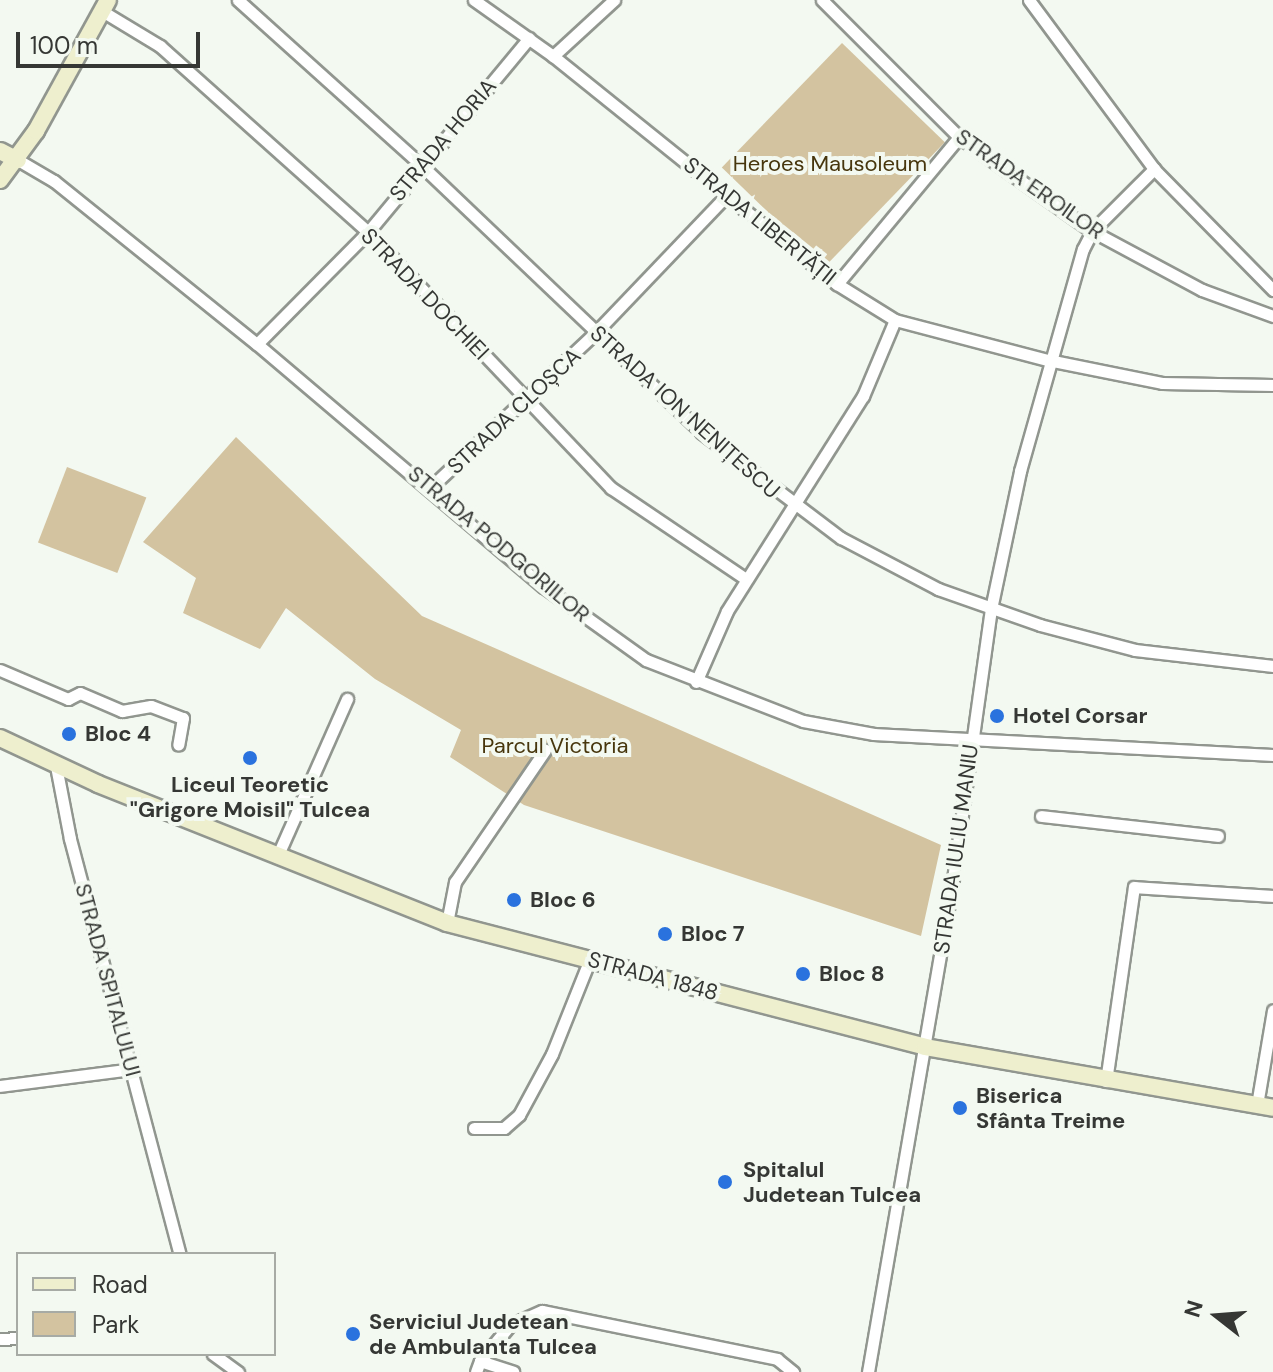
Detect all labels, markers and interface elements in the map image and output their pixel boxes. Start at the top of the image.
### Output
scale bar [20,16,204,66]
text: 100 m [30,30,98,61]
street label: STRADA HORIA [384,73,502,207]
street label: STRADA EROILOR [951,123,1109,245]
street label: STRADA LIBERTĂȚII [678,151,842,291]
park label: Heroes Mausoleum [733,151,927,177]
street label: STRADA DOCHIEI [356,223,494,365]
street label: STRADA ION NENIȚESCU [585,320,785,504]
street label: STRADA CLOȘCA [442,342,586,480]
street label: STRADA PODGORIILOR [403,460,595,628]
place label: Hotel Corsar [1013,703,1147,729]
marker: Hotel Corsar [988,707,1006,725]
place label: Bloc 4 [85,721,151,747]
marker: Bloc 4 [60,725,78,743]
park label: Parcul Victoria [482,733,628,759]
street label: STRADA IULIU MANIU [928,743,984,955]
marker: Liceul Teoretic "Grigore Moisil" Tulcea [241,749,259,767]
place label: Liceul Teoretic "Grigore Moisil" Tulcea [130,771,370,822]
street label: STRADA SPITALULUI [70,881,146,1079]
place label: Bloc 6 [530,887,596,913]
marker: Bloc 6 [505,891,523,909]
place label: Bloc 7 [681,921,745,947]
marker: Bloc 7 [656,925,674,943]
street label: STRADA 1848 [585,946,721,1006]
place label: Bloc 8 [819,961,885,987]
marker: Bloc 8 [794,965,812,983]
place label: Biserica Sfânta Treime [976,1082,1125,1134]
marker: Biserica Sfânta Treime [951,1099,969,1117]
place label: Spitalul Judetean Tulcea [743,1156,921,1208]
marker: Spitalul Judetean Tulcea [714,1171,736,1193]
legend [16,1252,276,1356]
text: Road [92,1269,148,1300]
north arrow [1177,1276,1257,1356]
text: N [1177,1297,1210,1321]
place label: Serviciul Judetean de Ambulanta Tulcea [369,1308,597,1360]
text: Park [92,1309,139,1340]
marker: Serviciul Judetean de Ambulanta Tulcea [344,1325,362,1343]

